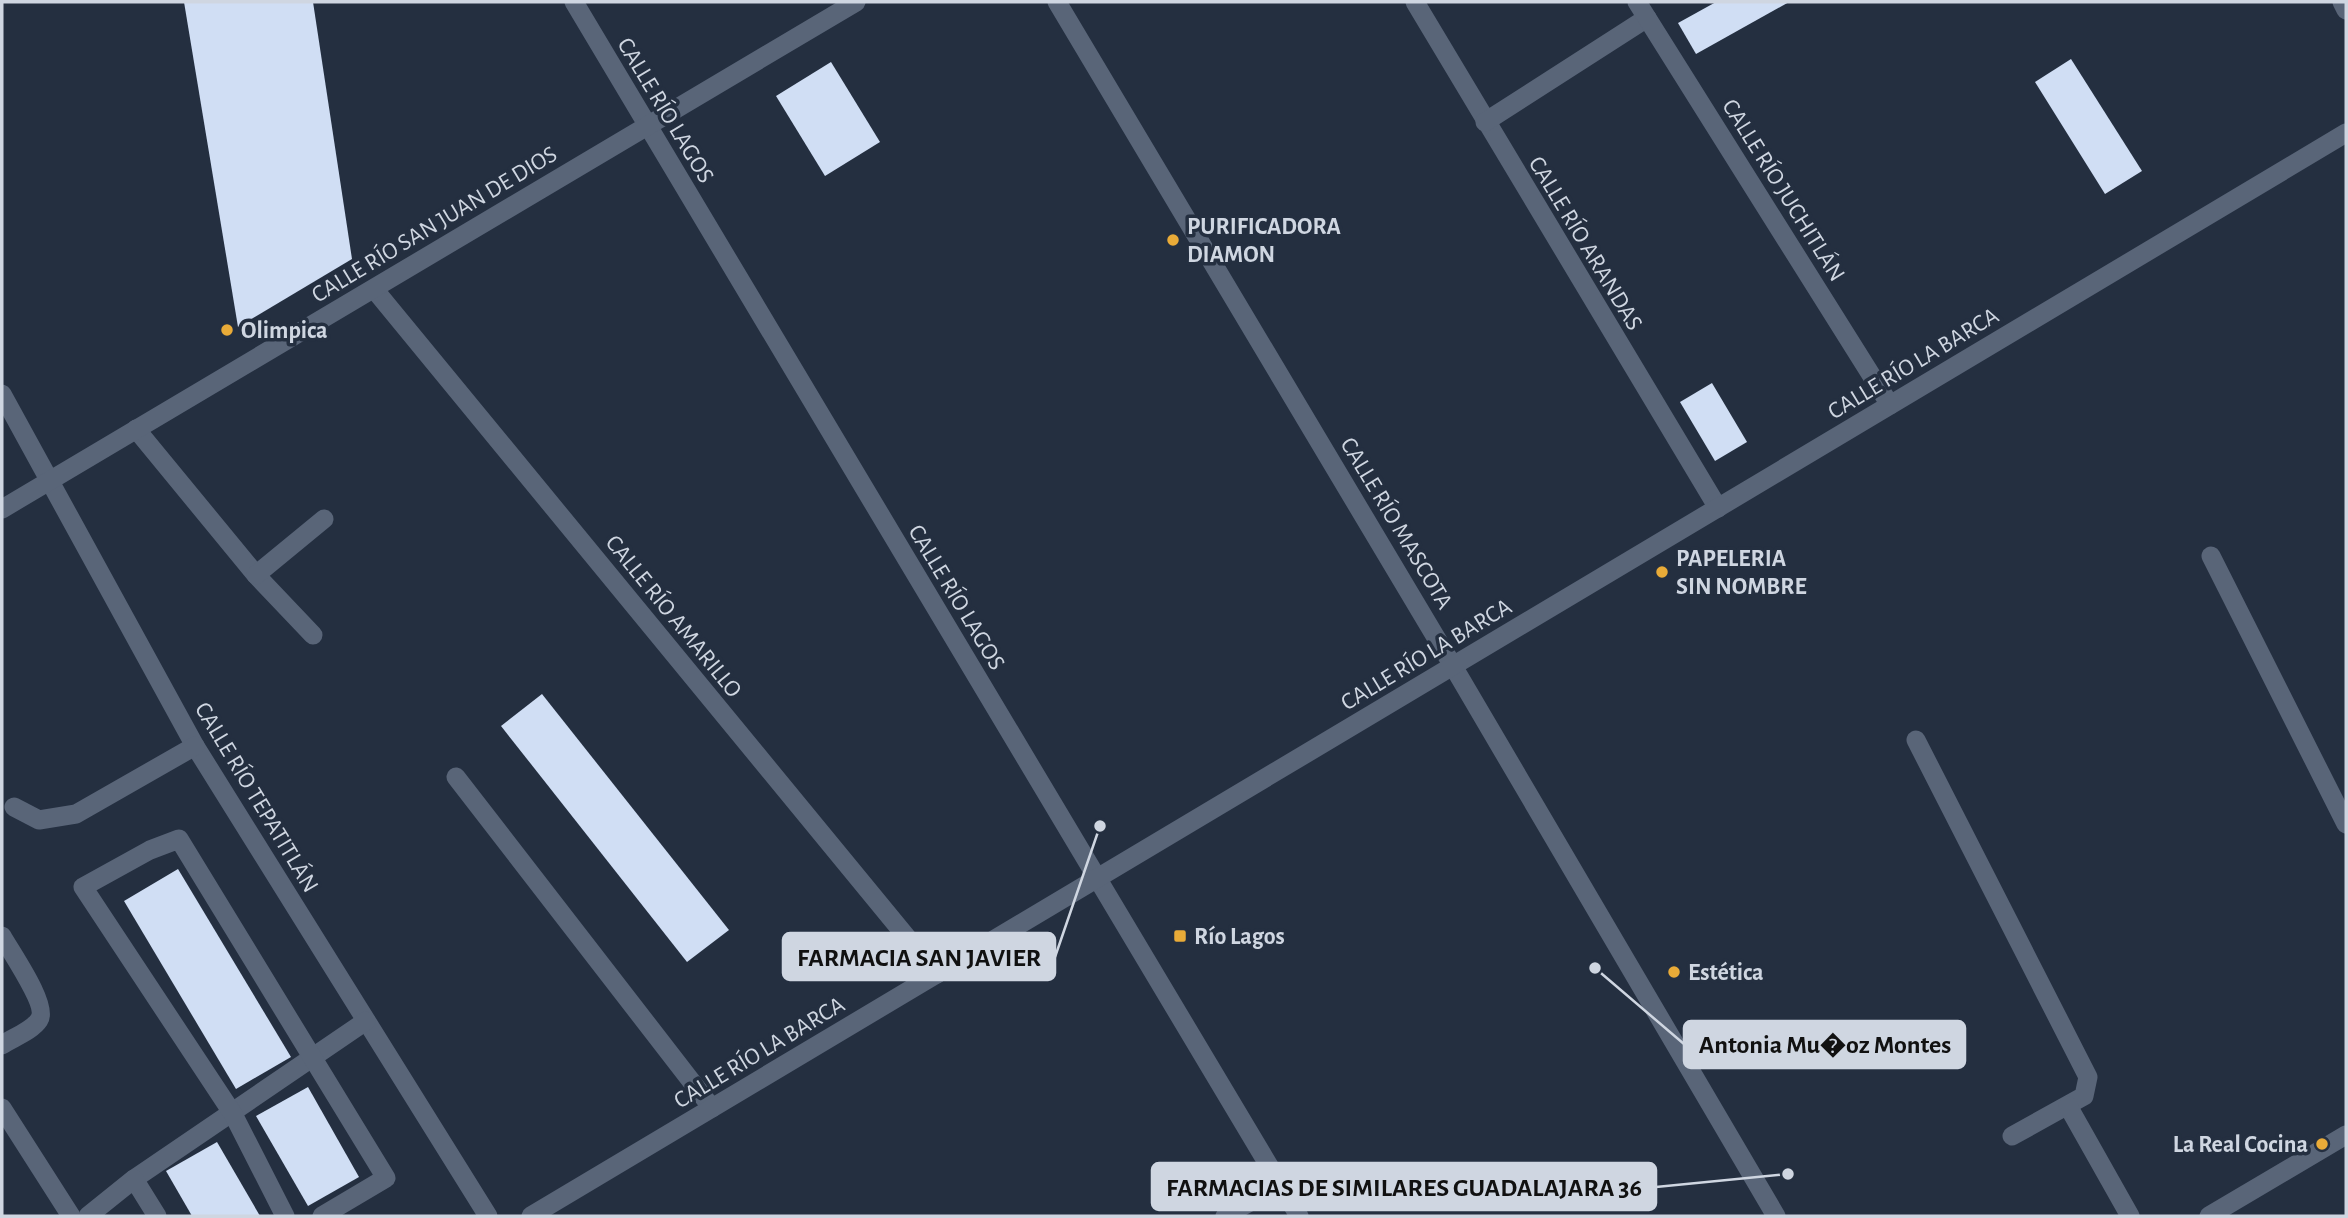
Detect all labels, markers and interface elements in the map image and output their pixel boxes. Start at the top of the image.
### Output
street label: CALLE RÍO LAGOS [612,33,720,187]
street label: CALLE RÍO JUCHITLÁN [1717,94,1851,286]
street label: CALLE RÍO SAN JUAN DE DIOS [307,140,561,308]
street label: CALLE RÍO ARANDAS [1524,151,1648,335]
place label: PURIFICADORA DIAMON [1187,215,1342,267]
marker: PURIFICADORA DIAMON [1165,232,1181,248]
street label: CALLE RÍO LA BARCA [1823,302,2003,424]
place label: Olimpica [241,319,328,343]
marker: Olimpica [219,322,235,338]
street label: CALLE RÍO MASCOTA [1335,432,1459,614]
street label: CALLE RÍO LAGOS [903,520,1011,674]
street label: CALLE RÍO AMARILLO [601,530,747,702]
place label: PAPELERIA SIN NOMBRE [1676,547,1807,599]
marker: PAPELERIA SIN NOMBRE [1654,564,1670,580]
street label: CALLE RÍO LA BARCA [1336,593,1516,715]
street label: CALLE RÍO TEPATITLÁN [190,697,324,897]
place label: Río Lagos [1194,925,1285,949]
marker: Río Lagos [1172,928,1188,944]
callout: FARMACIA SAN JAVIER [783,933,1055,980]
text: FARMACIA SAN JAVIER [797,945,1041,971]
place label: Estética [1688,961,1764,985]
marker: Estética [1666,964,1682,980]
street label: CALLE RÍO LA BARCA [669,991,849,1113]
callout: Antonia Mu�oz Montes [1684,1021,1965,1068]
text: Antonia Mu�oz Montes [1699,1032,1951,1058]
place label: La Real Cocina [2173,1133,2308,1157]
marker: La Real Cocina [2314,1136,2330,1152]
callout: FARMACIAS DE SIMILARES GUADALAJARA 36 [1152,1163,1656,1210]
text: FARMACIAS DE SIMILARES GUADALAJARA 36 [1166,1175,1642,1201]

